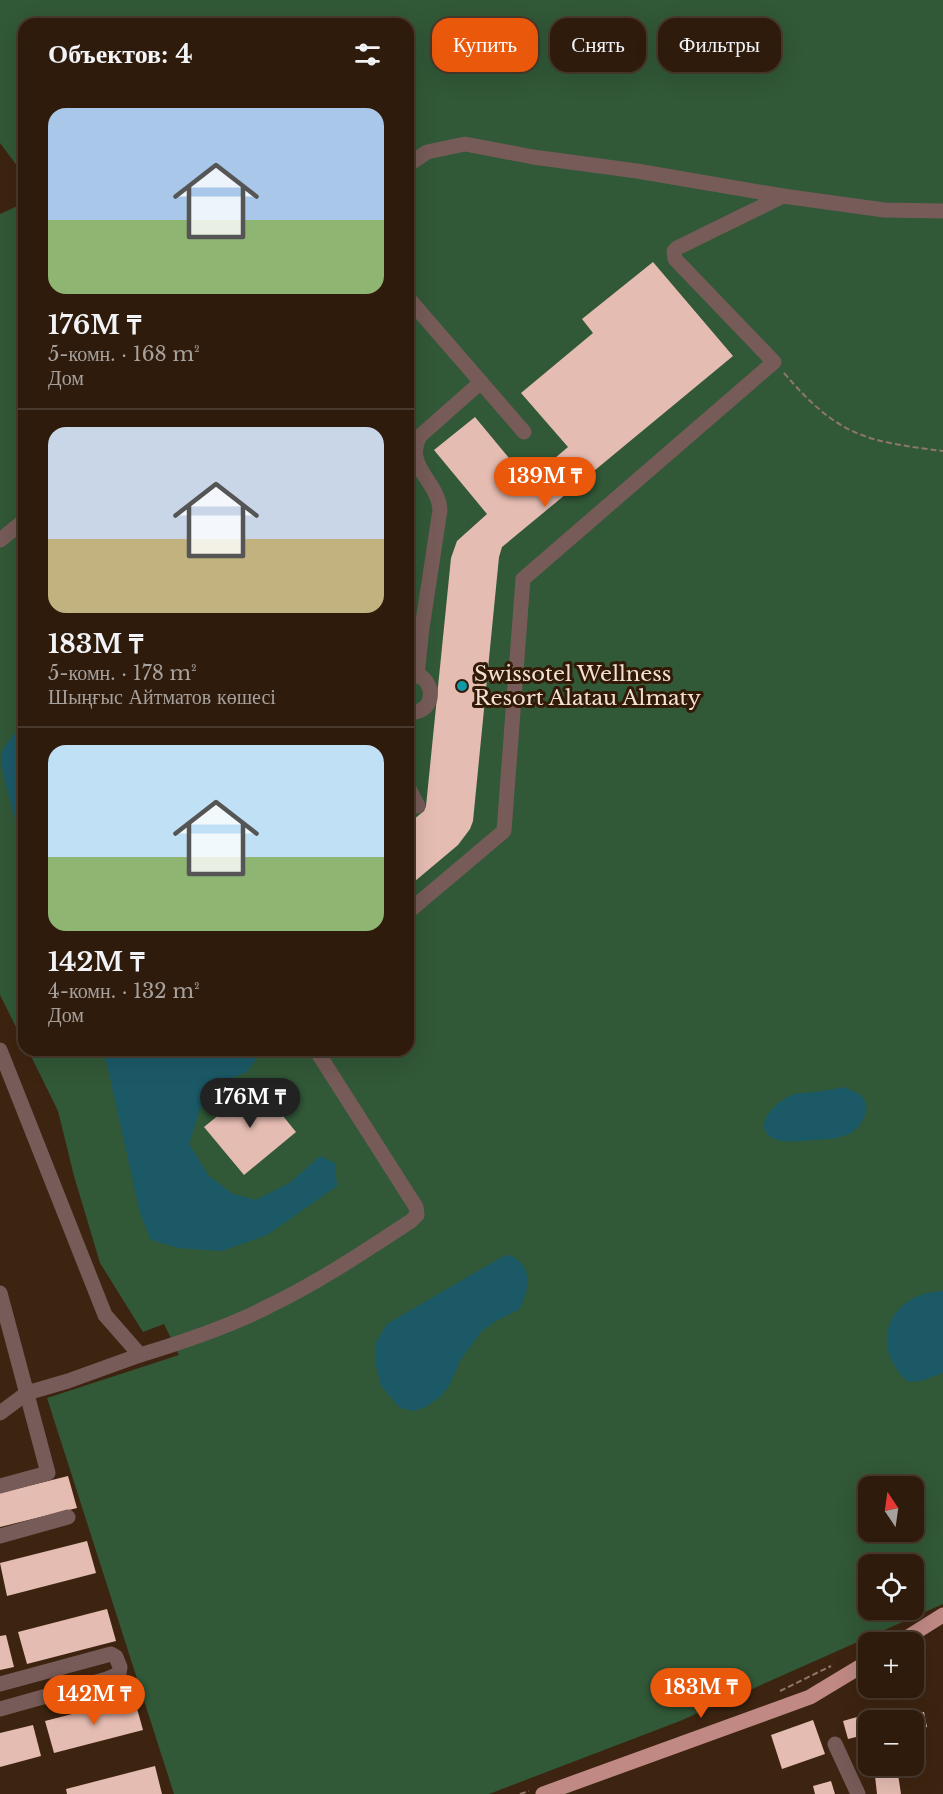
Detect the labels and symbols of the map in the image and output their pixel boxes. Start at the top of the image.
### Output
pin: 139M ₸ [496,457,594,508]
place label: Swissotel Wellness Resort Alatau Almaty [474,661,701,711]
marker: Swissotel Wellness Resort Alatau Almaty [455,679,469,693]
pin: 176M ₸ [201,1078,299,1129]
north arrow [858,1476,924,1542]
pin: 183M ₸ [652,1668,750,1719]
pin: 142M ₸ [45,1675,143,1726]

